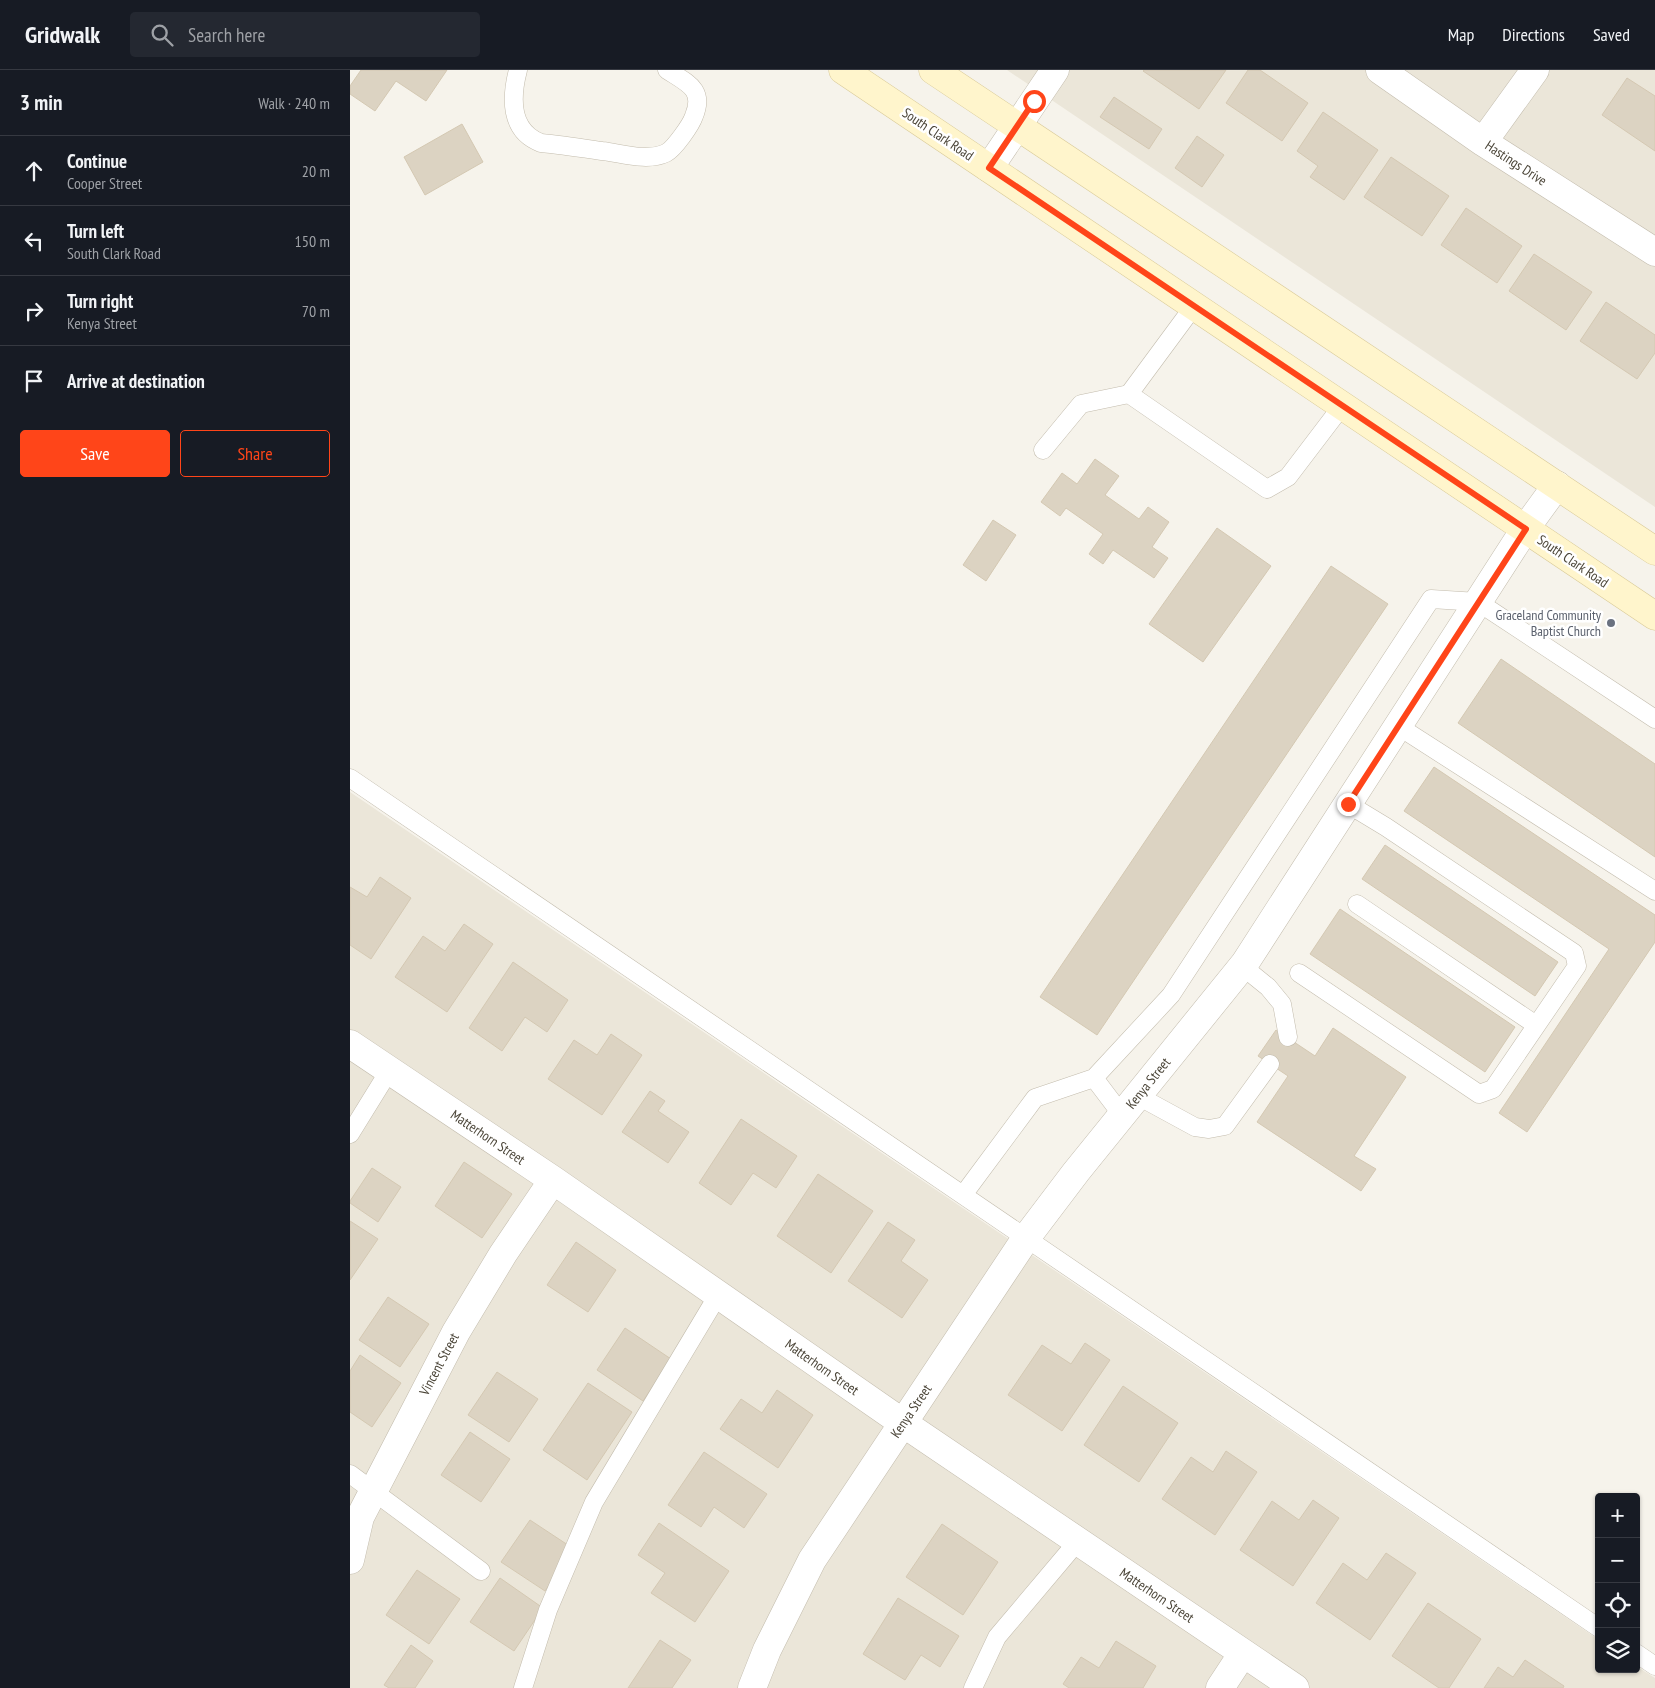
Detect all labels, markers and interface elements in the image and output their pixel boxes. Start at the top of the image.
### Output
search box [130,12,480,57]
text: Gridwalk [25,19,100,50]
icon: search [148,21,176,49]
text: Search here [188,23,265,47]
text: Map [1448,23,1474,46]
text: Directions [1502,23,1565,46]
text: Saved [1593,23,1630,46]
text: 3 min [20,89,62,116]
route start [1023,90,1046,113]
text: Walk · 240 m [258,93,330,113]
street label: South Clark Road [899,104,977,164]
street label: Hastings Drive [1482,136,1550,190]
text: Continue [67,149,127,173]
icon: ahead [20,157,48,185]
text: 20 m [302,161,330,181]
text: Cooper Street [67,173,142,193]
text: Turn left [67,219,124,243]
icon: left [20,227,48,255]
text: 150 m [295,231,330,251]
text: South Clark Road [67,243,161,263]
text: Turn right [67,289,133,313]
icon: right [20,297,48,325]
text: 70 m [302,301,330,321]
text: Kenya Street [67,313,137,333]
icon: arrive [20,367,48,395]
text: Arrive at destination [67,369,205,393]
button: Save [20,430,170,477]
button: Share [180,430,330,477]
street label: South Clark Road [1534,531,1612,591]
place label: Graceland Community Baptist Church [1496,606,1602,640]
marker: Graceland Community Baptist Church [1605,617,1617,629]
route end [1337,793,1360,816]
street label: Kenya Street [1122,1053,1174,1112]
street label: Matterhorn Street [447,1106,529,1169]
street label: Vincent Street [415,1330,463,1399]
street label: Matterhorn Street [782,1335,862,1399]
street label: Kenya Street [886,1381,936,1441]
map controls [1595,1493,1640,1673]
button: + [1595,1493,1640,1538]
button: − [1595,1538,1640,1583]
street label: Matterhorn Street [1116,1564,1198,1627]
button: locate [1595,1583,1640,1628]
button: layers [1595,1628,1640,1673]

